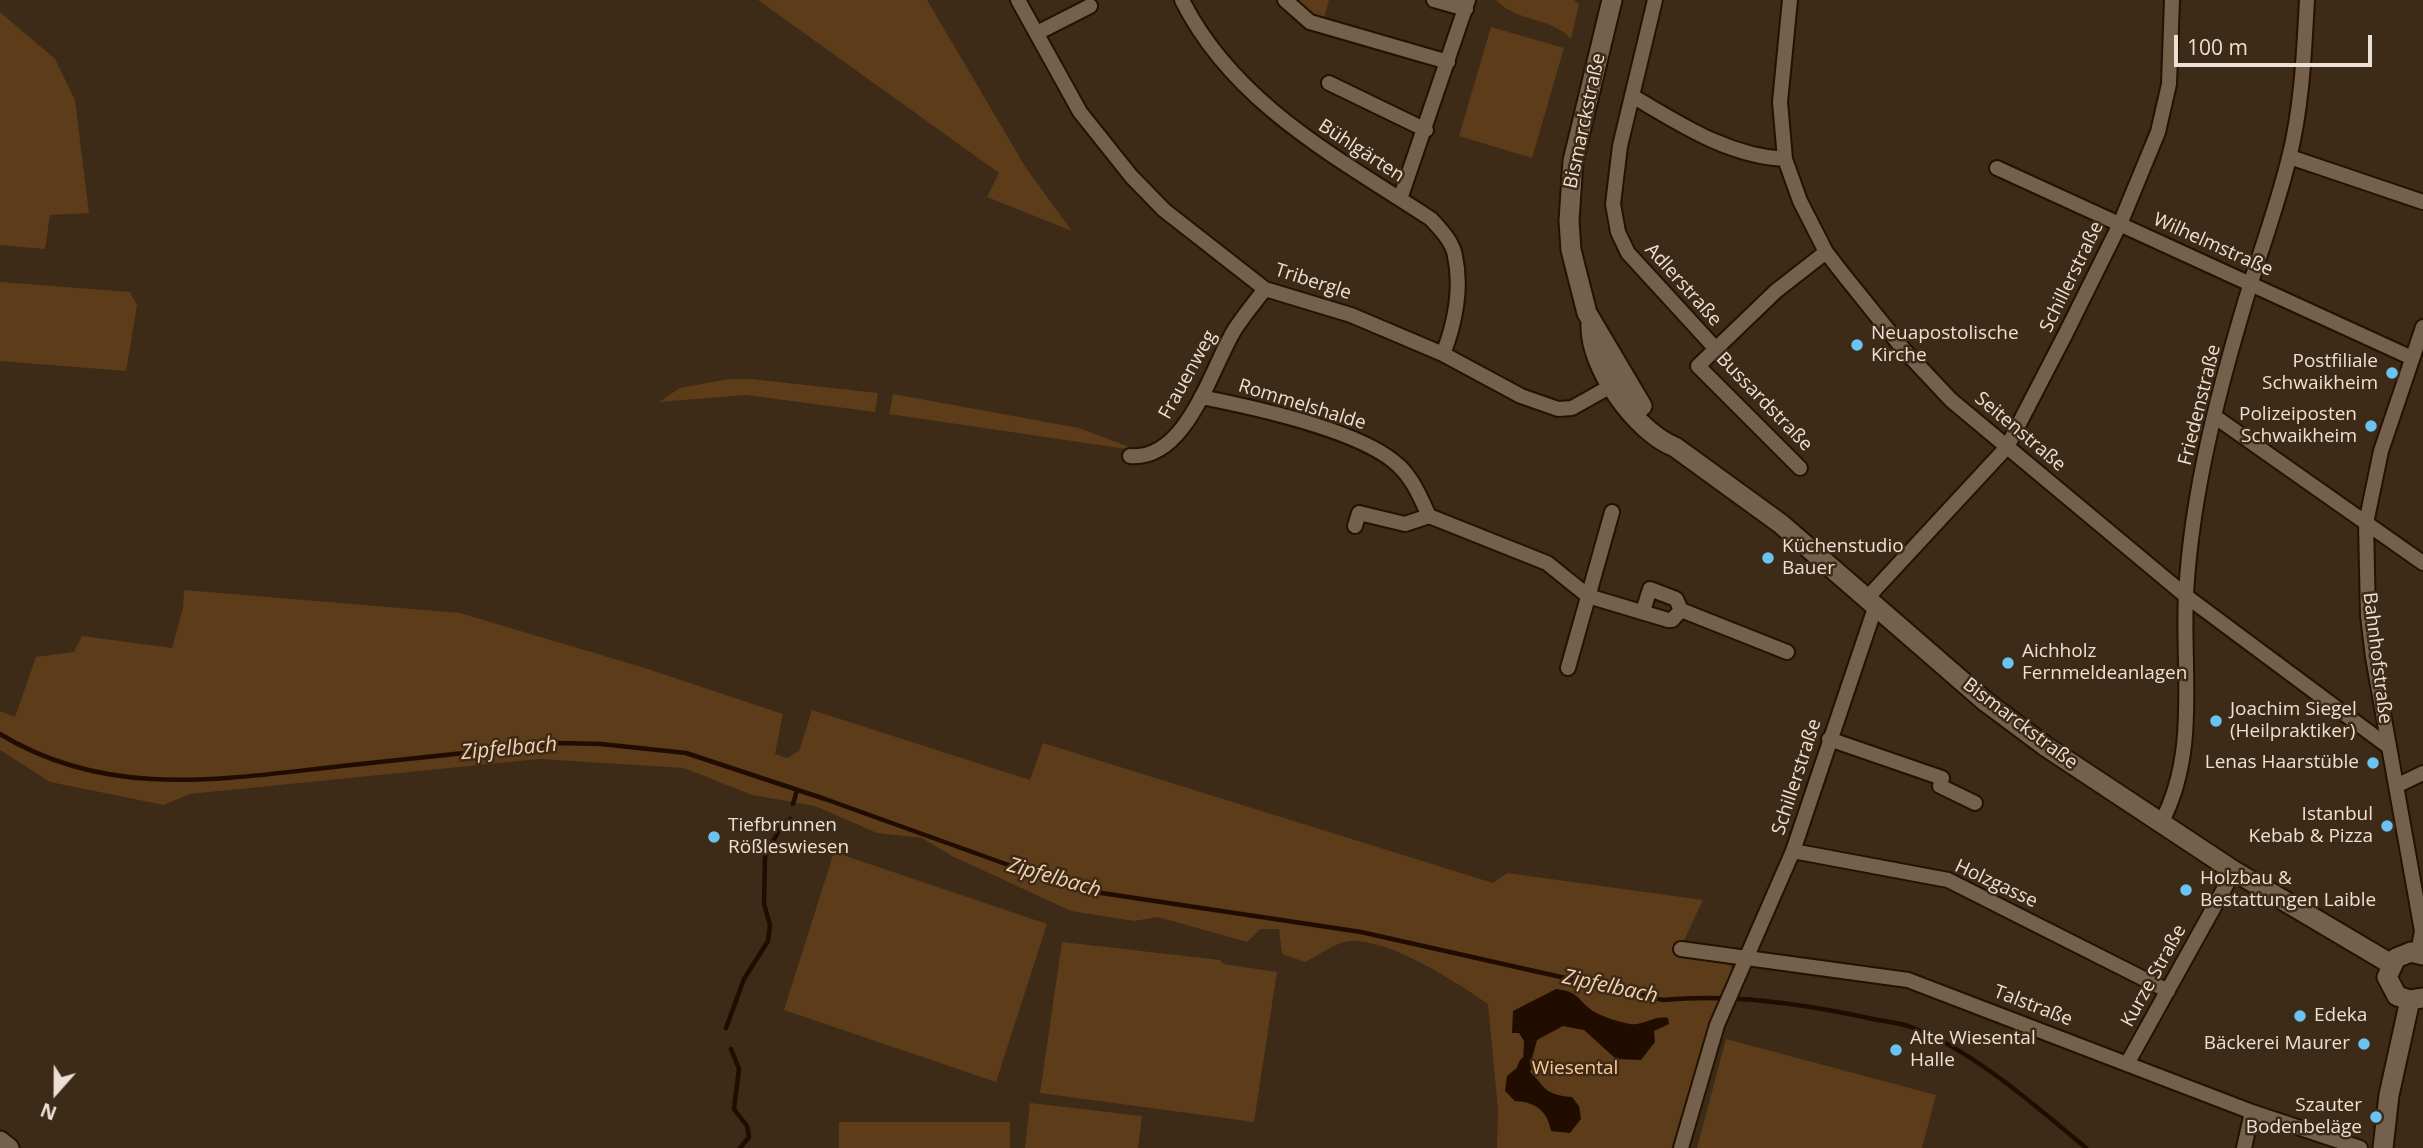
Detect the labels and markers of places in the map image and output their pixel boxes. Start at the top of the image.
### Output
place label: Neuapostolische Kirche [1871,323,2019,367]
marker: Neuapostolische Kirche [1849,337,1865,353]
place label: Postfiliale Schwaikheim [2262,351,2378,395]
marker: Postfiliale Schwaikheim [2384,365,2400,381]
place label: Polizeiposten Schwaikheim [2239,404,2357,448]
marker: Polizeiposten Schwaikheim [2363,418,2379,434]
place label: Küchenstudio Bauer [1782,536,1904,580]
marker: Küchenstudio Bauer [1760,550,1776,566]
place label: Aichholz Fernmeldeanlagen [2022,641,2187,685]
marker: Aichholz Fernmeldeanlagen [2000,655,2016,671]
place label: Joachim Siegel (Heilpraktiker) [2230,699,2357,743]
marker: Joachim Siegel (Heilpraktiker) [2208,713,2224,729]
place label: Lenas Haarstüble [2205,752,2359,774]
marker: Lenas Haarstüble [2365,755,2381,771]
place label: Istanbul Kebab & Pizza [2249,804,2373,848]
place label: Tiefbrunnen Rößleswiesen [728,815,849,859]
marker: Istanbul Kebab & Pizza [2379,818,2395,834]
marker: Tiefbrunnen Rößleswiesen [706,829,722,845]
place label: Holzbau & Bestattungen Laible [2200,868,2376,912]
marker: Holzbau & Bestattungen Laible [2178,882,2194,898]
place label: Edeka [2314,1005,2367,1027]
marker: Edeka [2292,1008,2308,1024]
place label: Alte Wiesental Halle [1910,1028,2036,1072]
place label: Bäckerei Maurer [2204,1033,2350,1055]
marker: Bäckerei Maurer [2356,1036,2372,1052]
marker: Alte Wiesental Halle [1888,1042,1904,1058]
place label: Szauter Bodenbeläge [2246,1095,2362,1139]
marker: Szauter Bodenbeläge [2368,1109,2384,1125]

